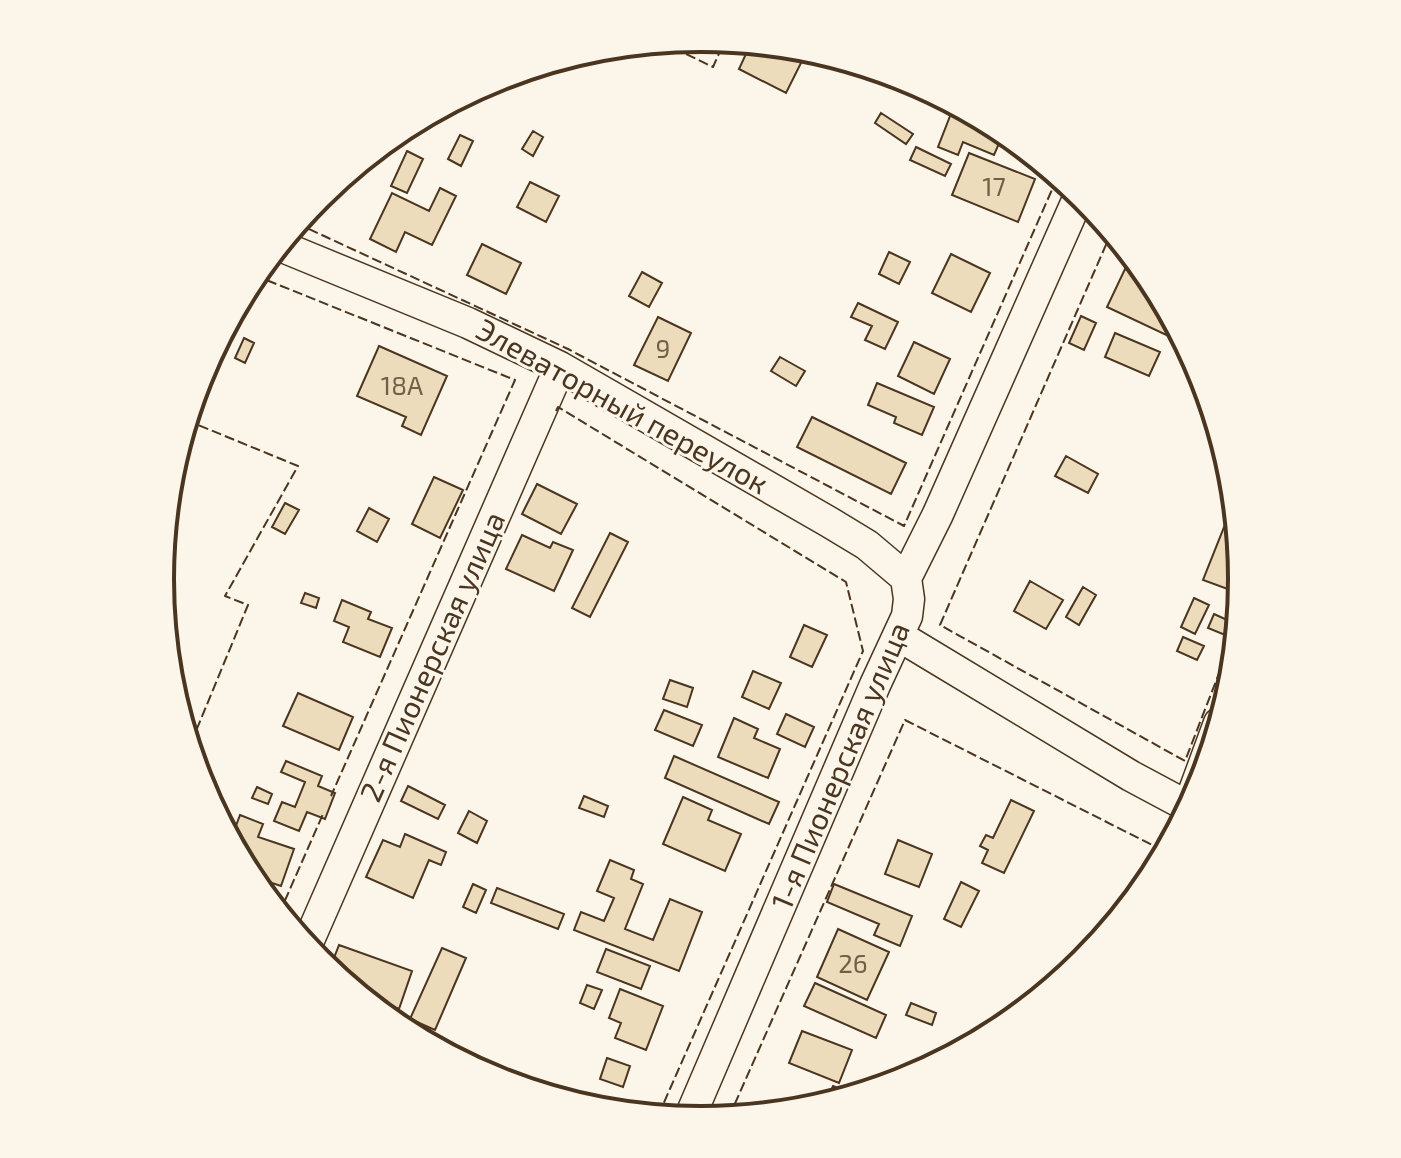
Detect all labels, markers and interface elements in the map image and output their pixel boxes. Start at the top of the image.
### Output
house number: 17 [982,170,1006,201]
street label: Элеваторный переулок [470,310,775,501]
house number: 9 [656,332,670,363]
house number: 18А [381,369,423,400]
street label: 2-я Пионерская улица [351,506,512,807]
street label: 1-я Пионерская улица [762,616,917,915]
house number: 26 [838,947,868,978]

